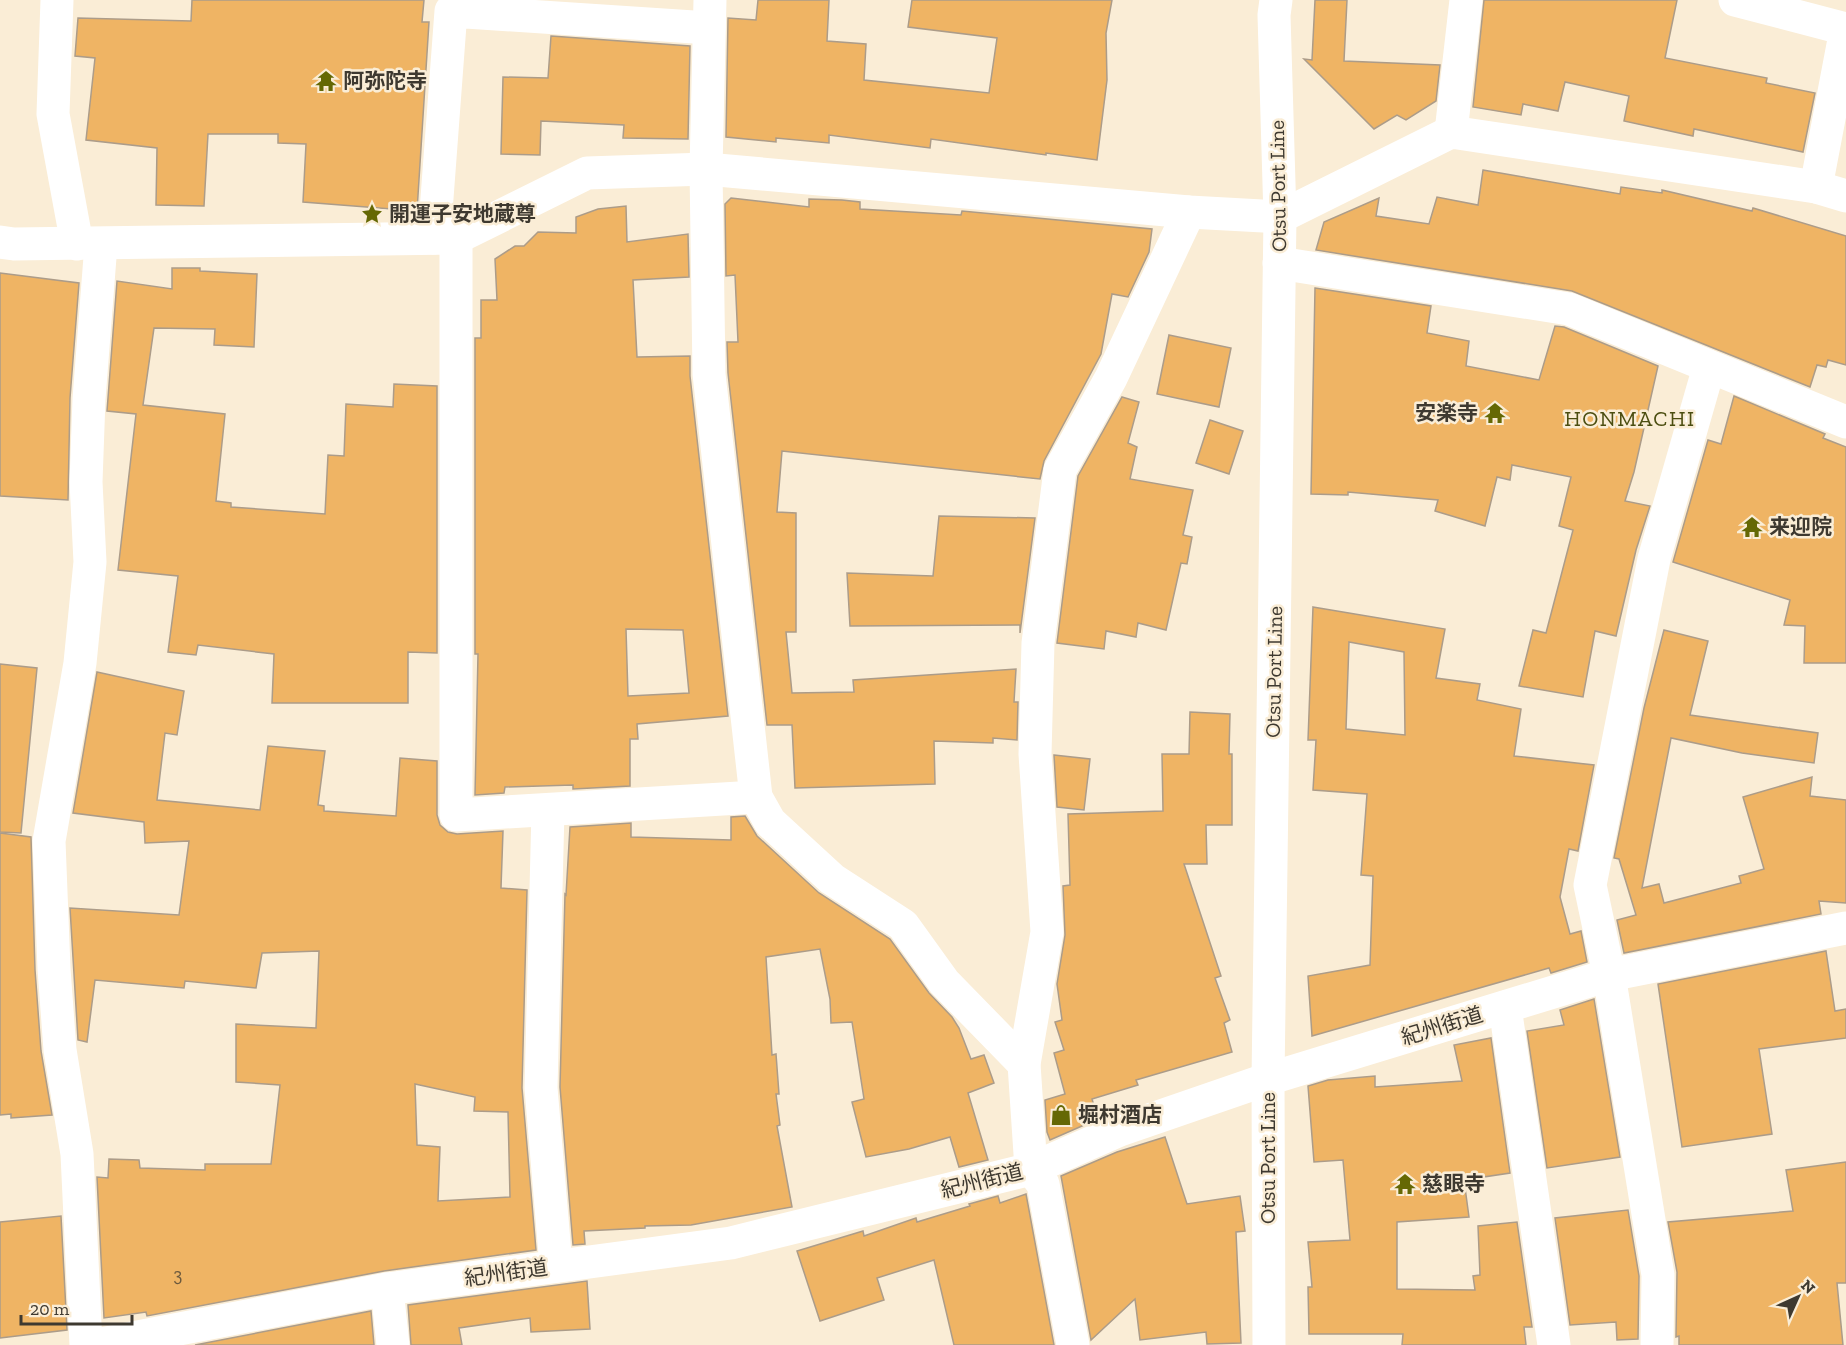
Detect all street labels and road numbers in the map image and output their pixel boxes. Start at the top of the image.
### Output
street label: Otsu Port Line [1264,120,1291,252]
street label: Otsu Port Line [1260,606,1287,738]
street label: 紀州街道 [1398,1001,1486,1050]
street label: Otsu Port Line [1255,1092,1280,1224]
street label: 紀州街道 [938,1158,1026,1203]
street label: 紀州街道 [463,1254,549,1291]

